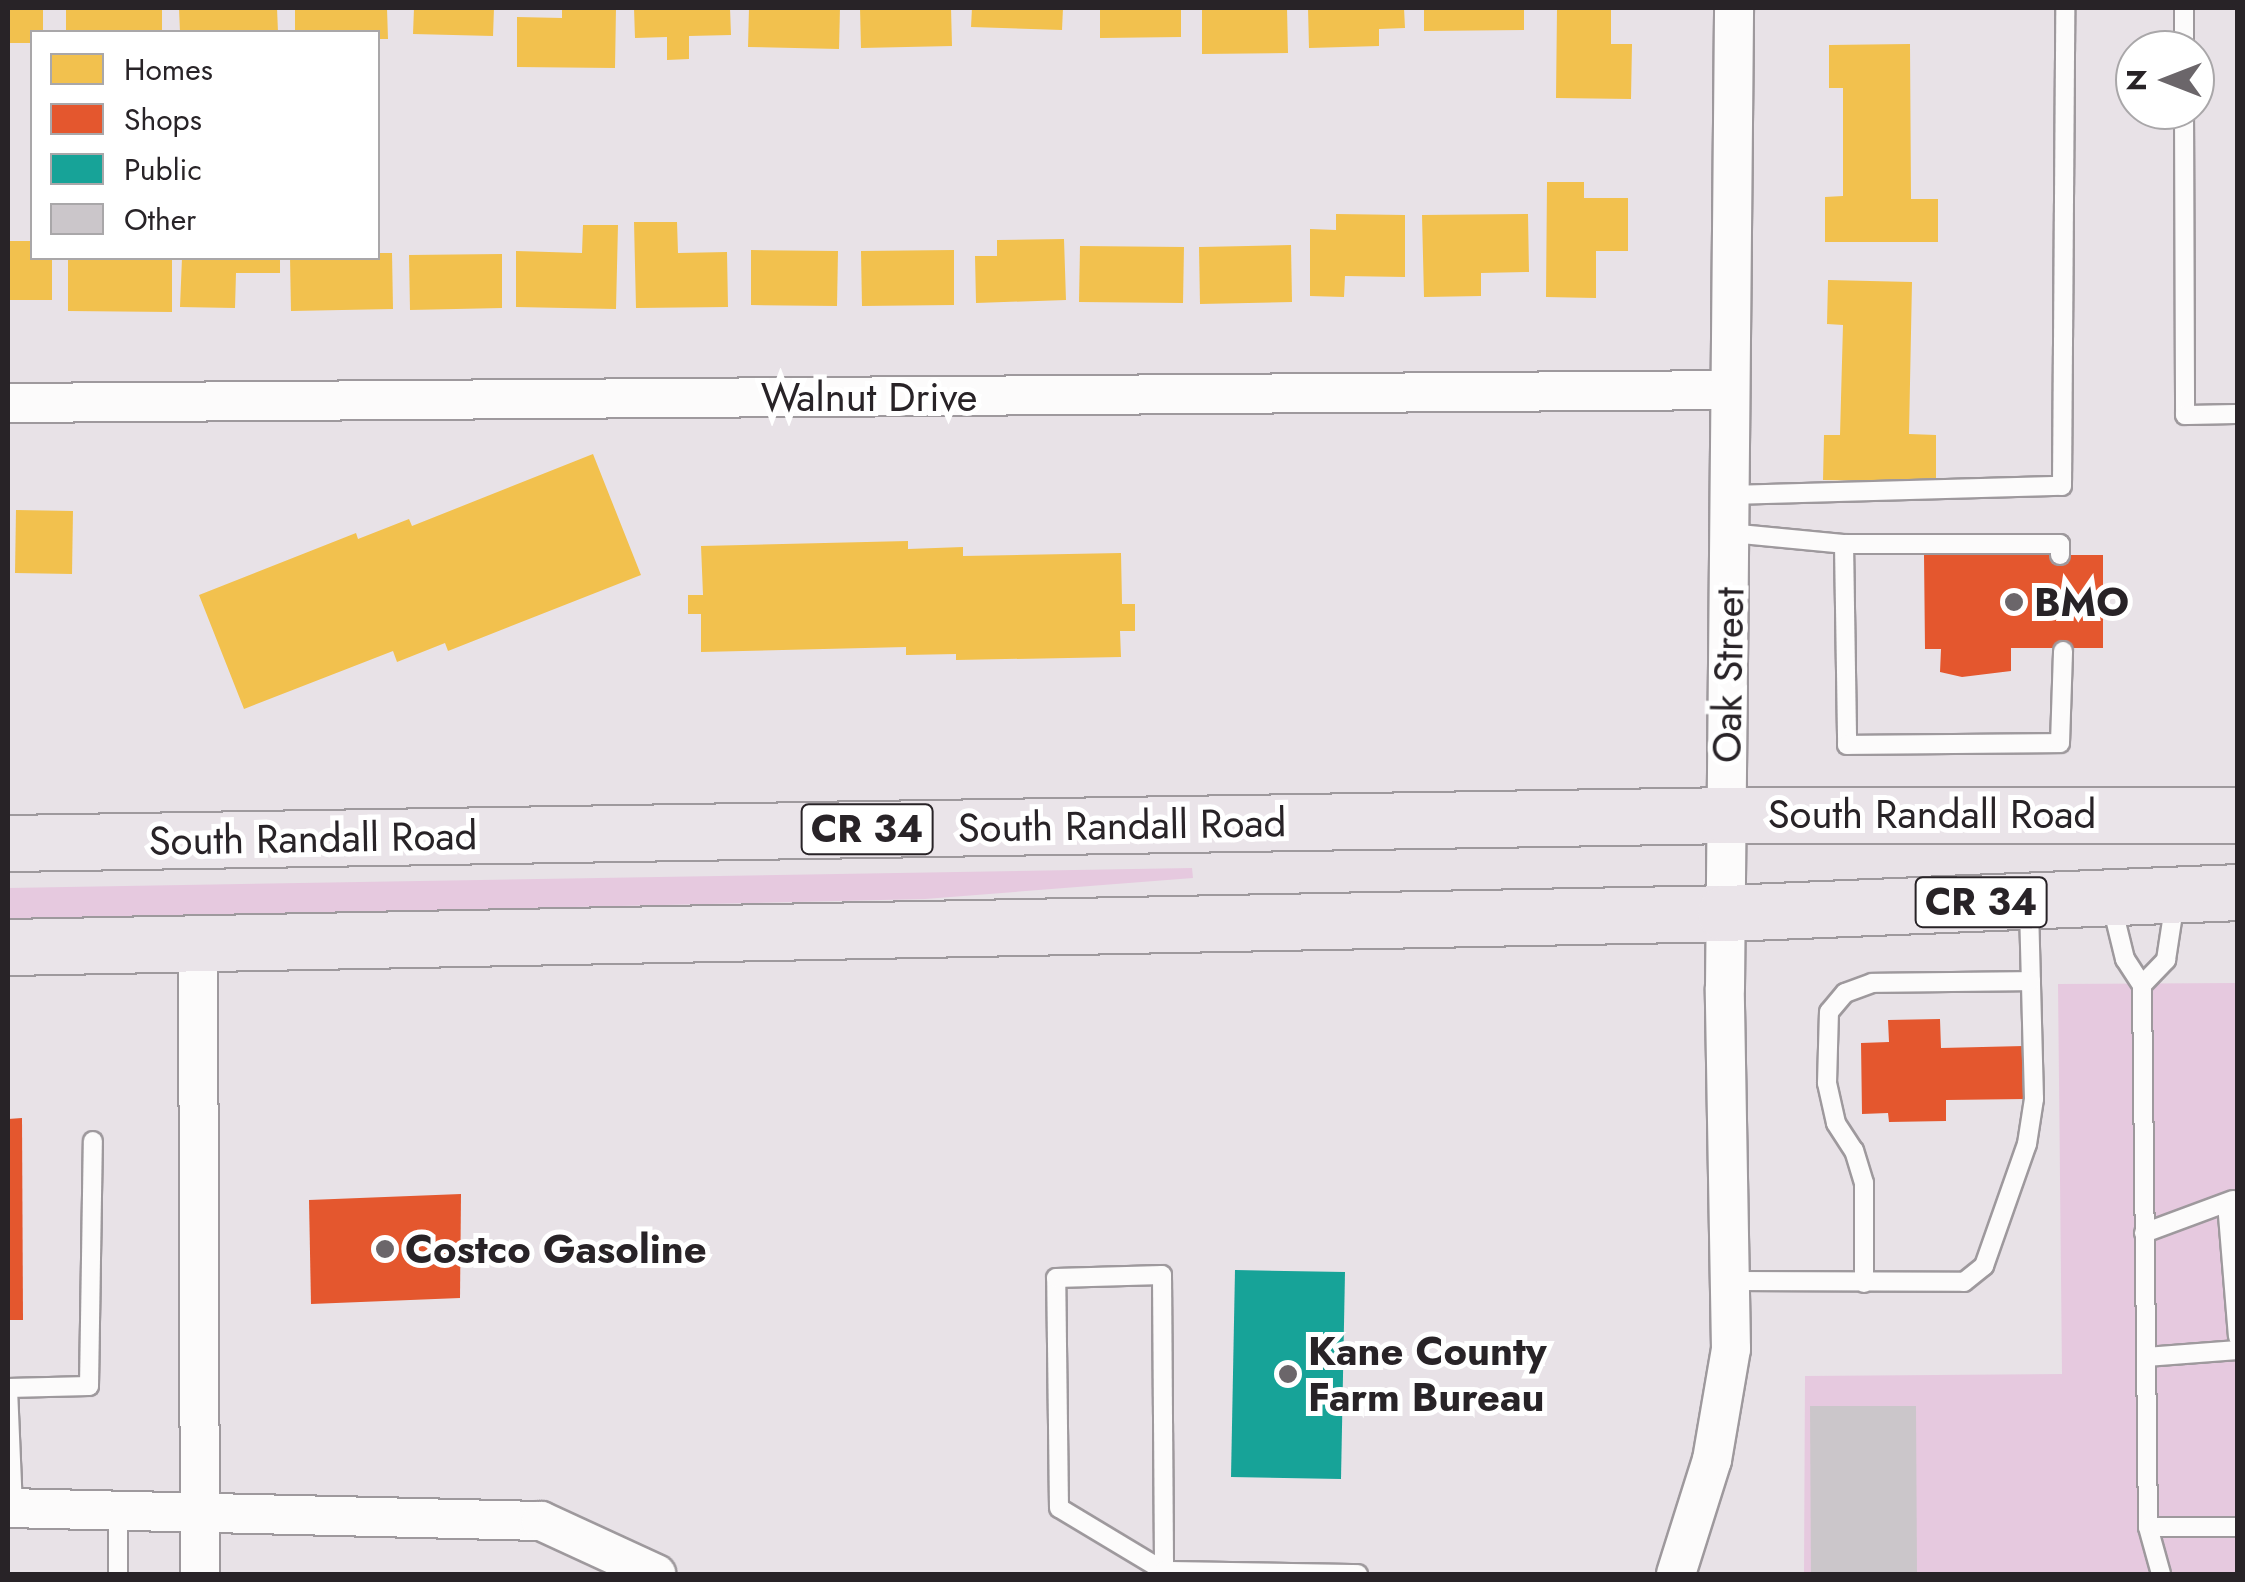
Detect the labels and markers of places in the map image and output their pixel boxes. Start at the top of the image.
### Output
place label: BMO [2034,578,2129,626]
marker: BMO [2003,591,2025,613]
place label: Costco Gasoline [405,1225,707,1273]
marker: Costco Gasoline [374,1238,396,1260]
place label: Kane County Farm Bureau [1308,1327,1547,1421]
marker: Kane County Farm Bureau [1277,1363,1299,1385]

